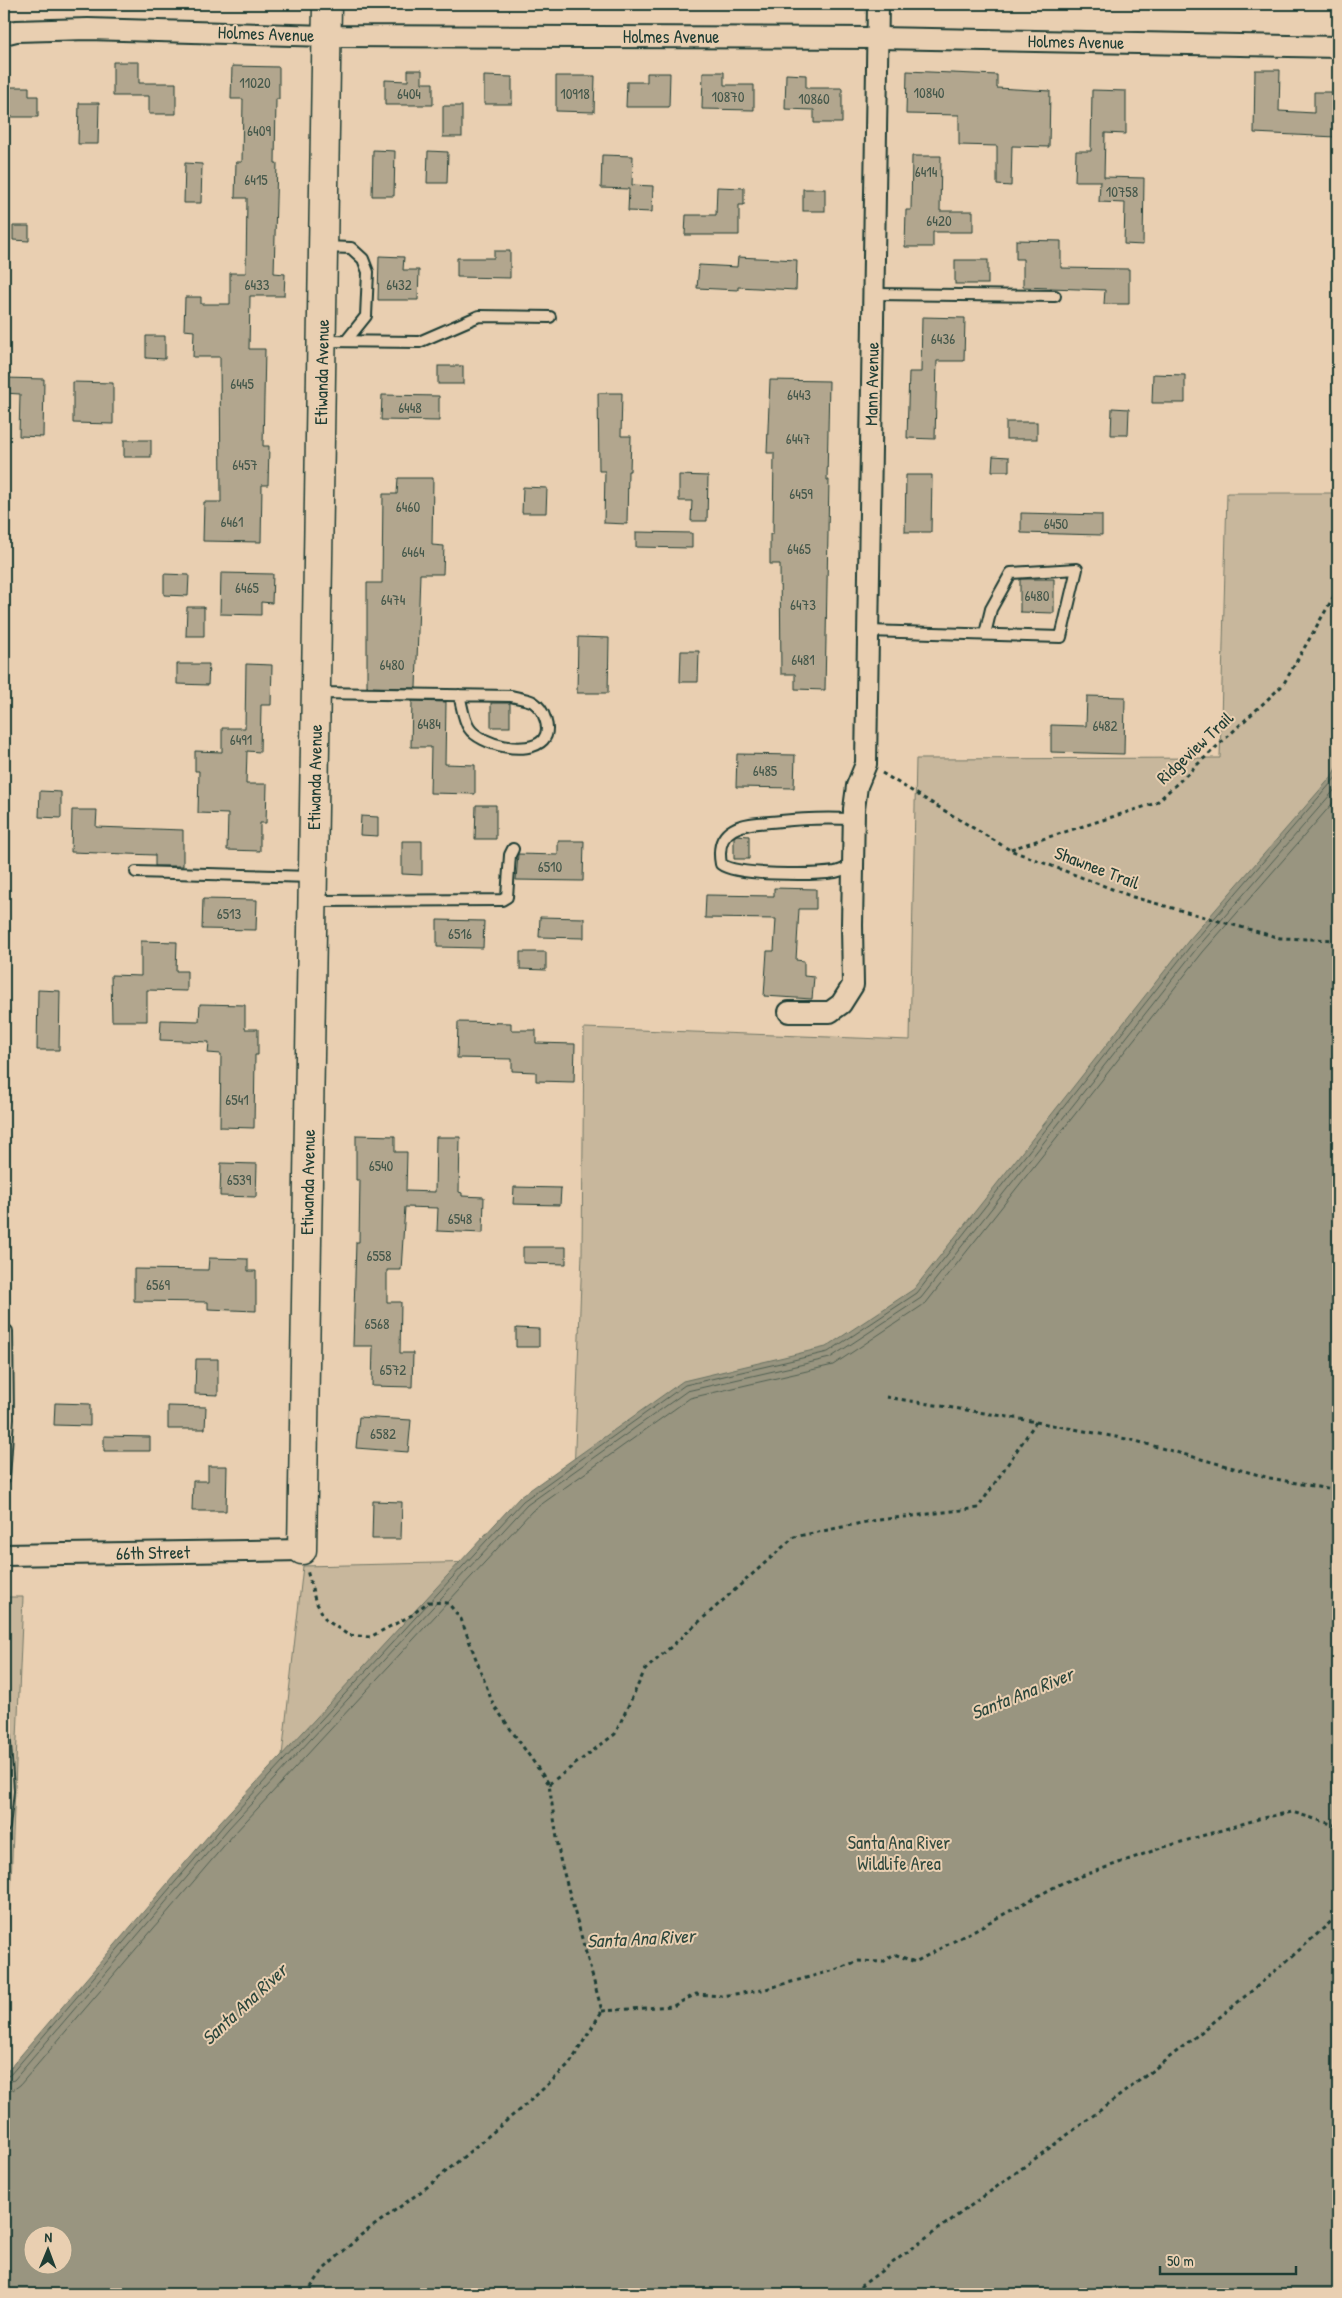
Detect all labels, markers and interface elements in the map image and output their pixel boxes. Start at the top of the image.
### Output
street label: Holmes Avenue [217,19,315,48]
street label: Holmes Avenue [623,24,719,49]
street label: Holmes Avenue [1028,28,1125,55]
house number: 11020 [239,72,271,93]
house number: 10840 [913,82,945,103]
house number: 6404 [397,83,421,104]
house number: 10918 [560,83,590,104]
house number: 10870 [712,86,745,107]
house number: 10860 [798,88,830,109]
house number: 6409 [247,120,271,141]
house number: 6414 [915,161,938,182]
house number: 6415 [244,169,268,190]
house number: 10758 [1106,181,1138,202]
house number: 6420 [926,210,952,231]
house number: 6433 [244,274,270,295]
house number: 6432 [386,274,412,295]
street label: Etiwanda Avenue [308,319,335,425]
house number: 6436 [931,328,955,349]
street label: Mann Avenue [858,342,885,426]
house number: 6445 [230,373,254,394]
house number: 6443 [787,384,811,405]
house number: 6448 [398,397,422,418]
house number: 6447 [786,428,810,449]
house number: 6457 [232,454,258,475]
house number: 6459 [789,483,813,504]
house number: 6460 [396,496,420,517]
house number: 6461 [220,511,244,532]
house number: 6450 [1044,513,1069,534]
house number: 6465 [787,538,812,559]
house number: 6464 [401,541,425,562]
house number: 6465 [235,577,260,598]
house number: 6480 [1025,585,1050,606]
house number: 6474 [381,589,406,610]
house number: 6473 [790,594,816,615]
house number: 6481 [791,649,815,670]
house number: 6480 [380,654,405,675]
street label: Ridgeview Trail [1151,705,1239,790]
house number: 6484 [417,713,441,734]
house number: 6482 [1092,715,1118,736]
street label: Etiwanda Avenue [301,724,328,830]
house number: 6491 [230,729,252,750]
house number: 6485 [753,760,778,781]
street label: Shawnee Trail [1051,840,1143,895]
house number: 6510 [538,856,563,877]
house number: 6513 [217,903,242,924]
house number: 6516 [448,923,472,944]
house number: 6541 [225,1089,249,1110]
street label: Etiwanda Avenue [294,1129,321,1235]
house number: 6540 [369,1155,394,1176]
house number: 6539 [227,1169,252,1190]
house number: 6548 [448,1208,472,1229]
house number: 6558 [366,1245,392,1266]
house number: 6569 [146,1274,170,1295]
house number: 6568 [365,1313,389,1334]
house number: 6572 [380,1359,406,1380]
house number: 6582 [370,1423,396,1444]
street label: 66th Street [116,1539,191,1566]
water label: Santa Ana River [967,1660,1079,1725]
park label: Santa Ana River Wildlife Area [848,1830,950,1876]
water label: Santa Ana River [586,1922,698,1954]
water label: Santa Ana River [196,1956,294,2050]
north arrow [22,2226,72,2276]
text: N [44,2227,53,2246]
scale bar [1160,2243,1296,2275]
text: 50 m [1167,2250,1194,2271]

